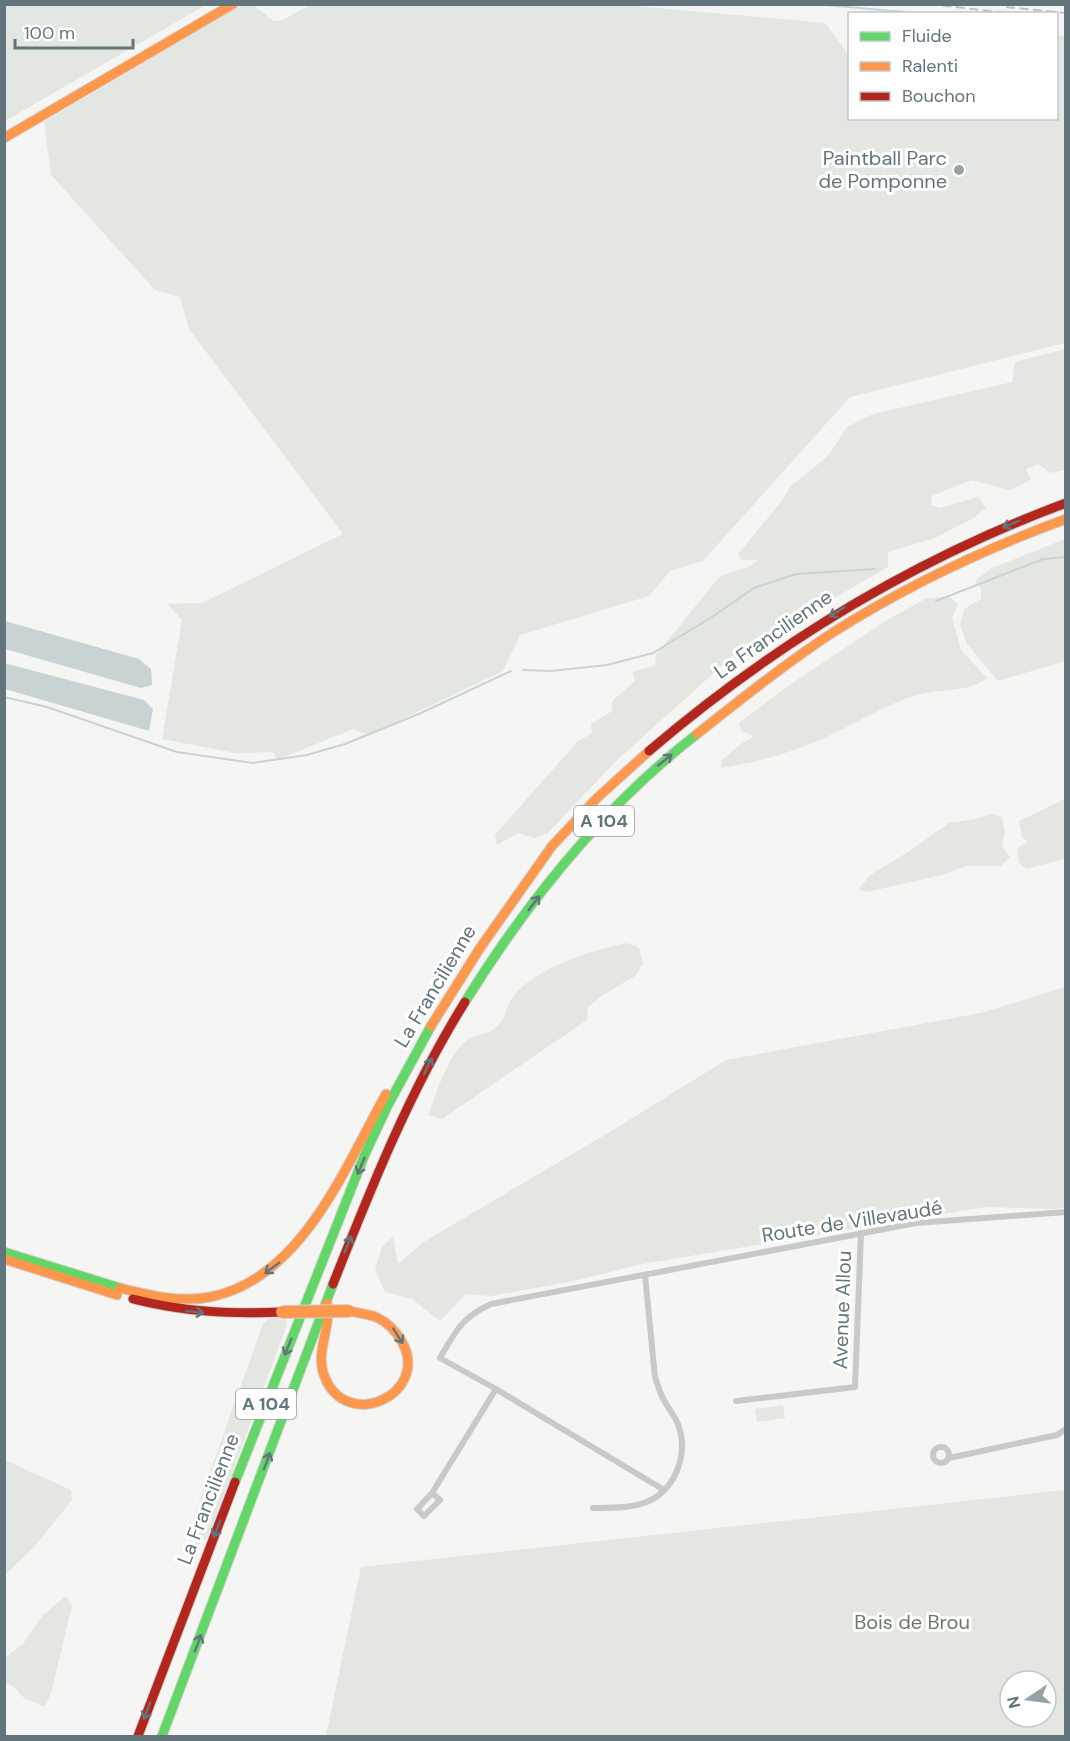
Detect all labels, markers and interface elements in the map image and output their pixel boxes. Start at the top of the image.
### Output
scale bar [15,12,134,50]
legend [848,12,1058,120]
text: 100 m [24,21,75,45]
text: Fluide [902,24,952,48]
text: Ralenti [902,54,958,78]
text: Bouchon [902,84,976,108]
place label: Paintball Parc de Pomponne [818,145,947,194]
marker: Paintball Parc de Pomponne [952,163,966,177]
one-way arrow [1002,519,1021,530]
street label: La Francilienne [709,584,837,684]
one-way arrow [829,606,846,618]
one-way arrow [657,753,673,766]
road number: A 104 [574,806,634,836]
one-way arrow [528,896,541,912]
street label: La Francilienne [388,920,482,1052]
one-way arrow [423,1058,434,1076]
one-way arrow [355,1156,366,1175]
street label: Route de Villevaudé [760,1194,944,1248]
one-way arrow [343,1236,354,1254]
street label: Avenue Allou [827,1250,857,1370]
one-way arrow [264,1262,280,1275]
one-way arrow [185,1307,204,1318]
one-way arrow [393,1327,405,1344]
one-way arrow [282,1337,293,1355]
road number: A 104 [236,1389,296,1419]
street label: La Francilienne [171,1430,245,1568]
one-way arrow [263,1452,274,1470]
one-way arrow [211,1519,222,1537]
park label: Bois de Brou [854,1609,970,1635]
one-way arrow [193,1634,204,1653]
north arrow [998,1669,1058,1729]
text: N [1002,1694,1025,1710]
one-way arrow [141,1701,152,1719]

